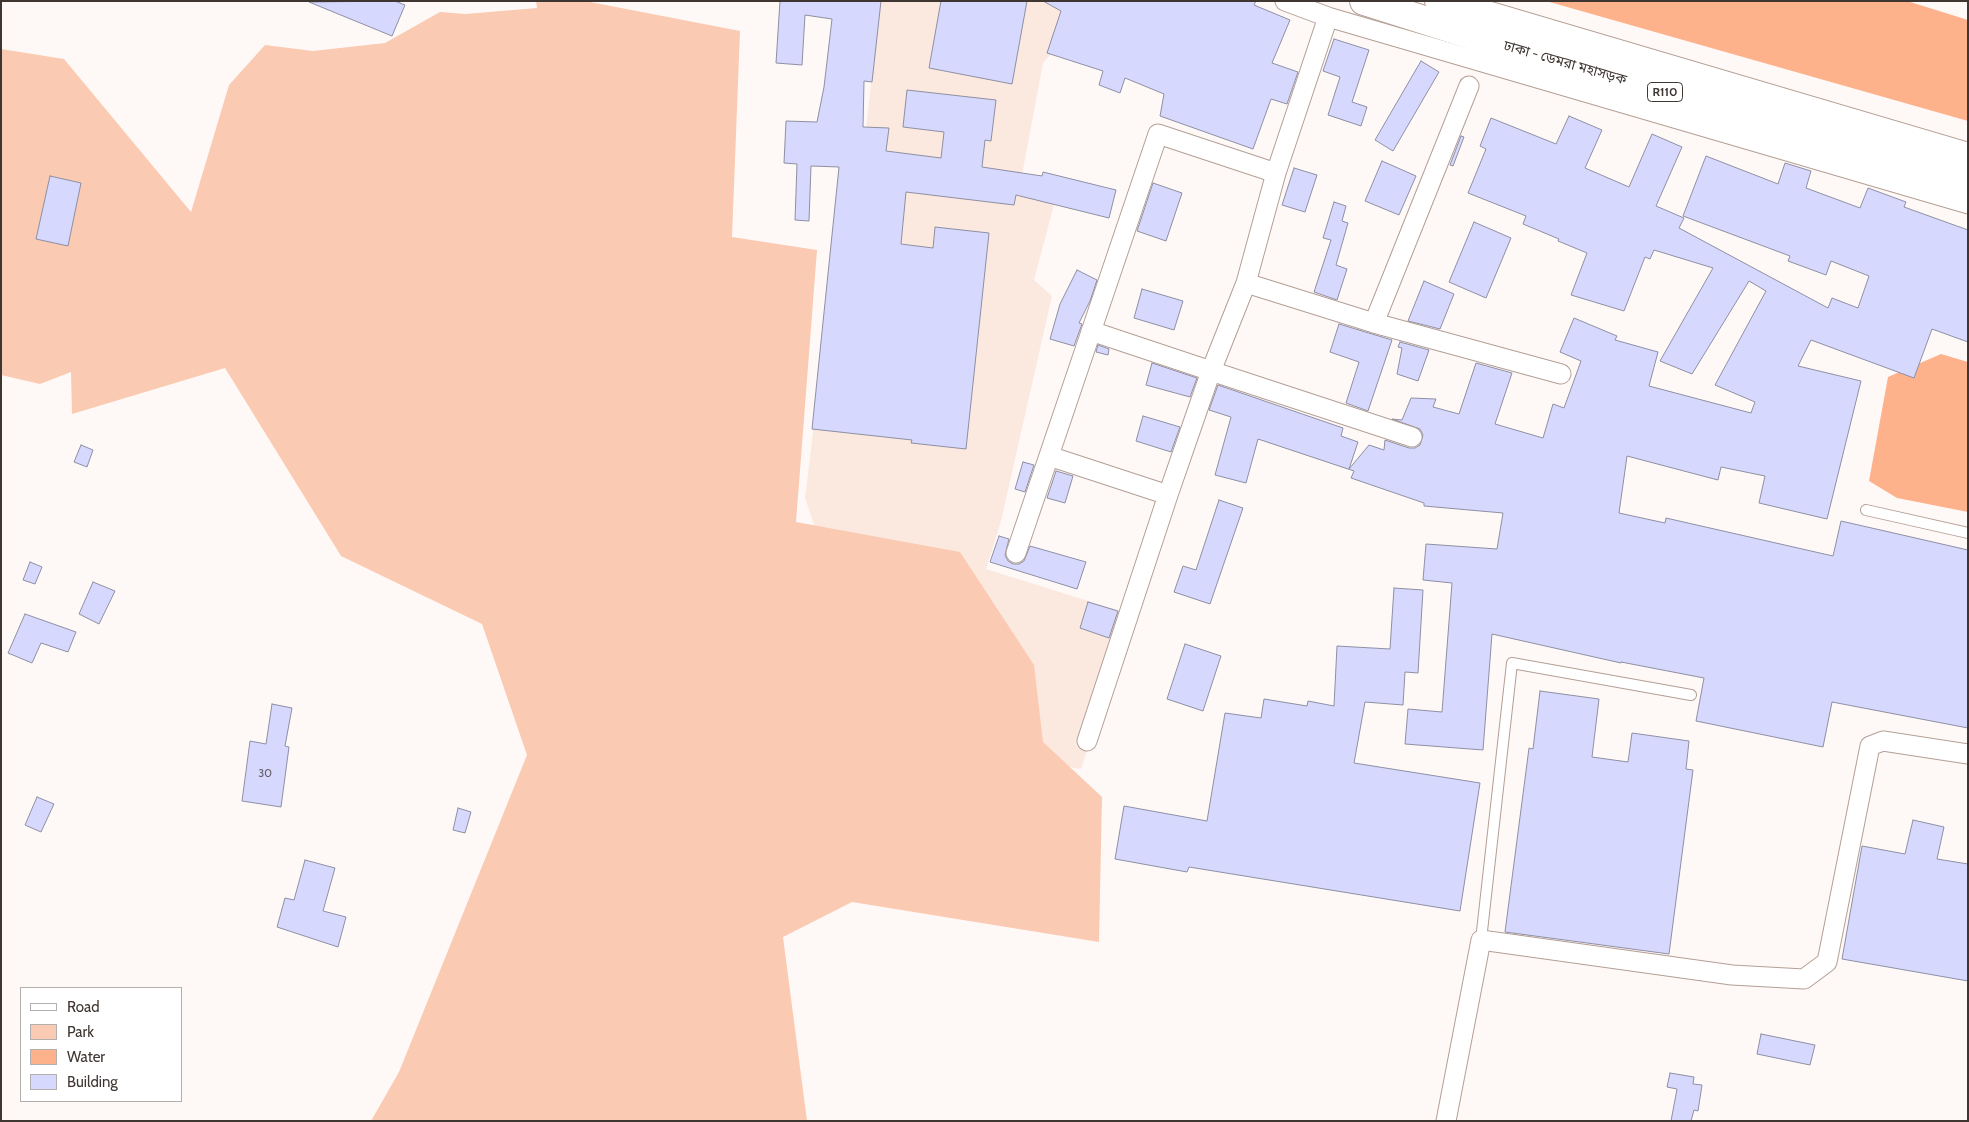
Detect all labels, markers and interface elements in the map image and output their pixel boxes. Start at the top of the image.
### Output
street label: ঢাকা - ডেমরা মহাসড়ক [1502,37,1628,89]
road number: R110 [1648,82,1682,101]
house number: 30 [258,767,272,781]
legend [20,987,182,1102]
text: Road [67,998,100,1016]
text: Park [67,1023,94,1041]
text: Water [67,1048,105,1066]
text: Building [67,1073,118,1091]

